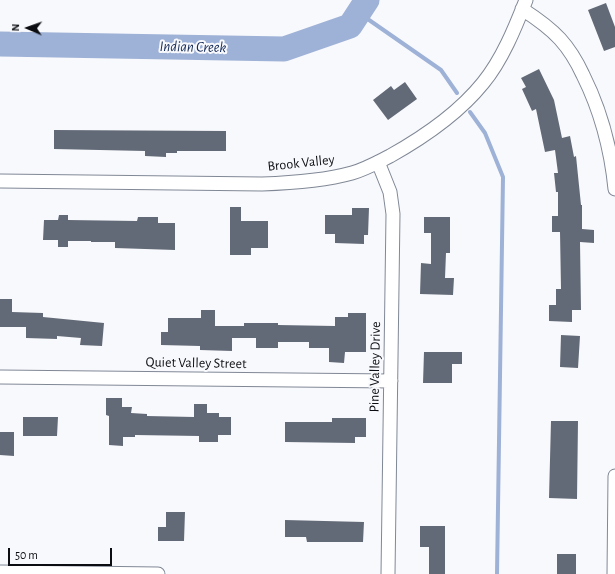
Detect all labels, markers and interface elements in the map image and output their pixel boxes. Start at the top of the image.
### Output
north arrow [8,8,48,48]
text: N [10,24,21,32]
water label: Indian Creek [159,37,227,57]
street label: Brook Valley [267,151,335,175]
street label: Pine Valley Drive [366,321,384,413]
street label: Quiet Valley Street [145,354,247,372]
scale bar [10,540,114,566]
text: 50 m [15,549,38,561]

